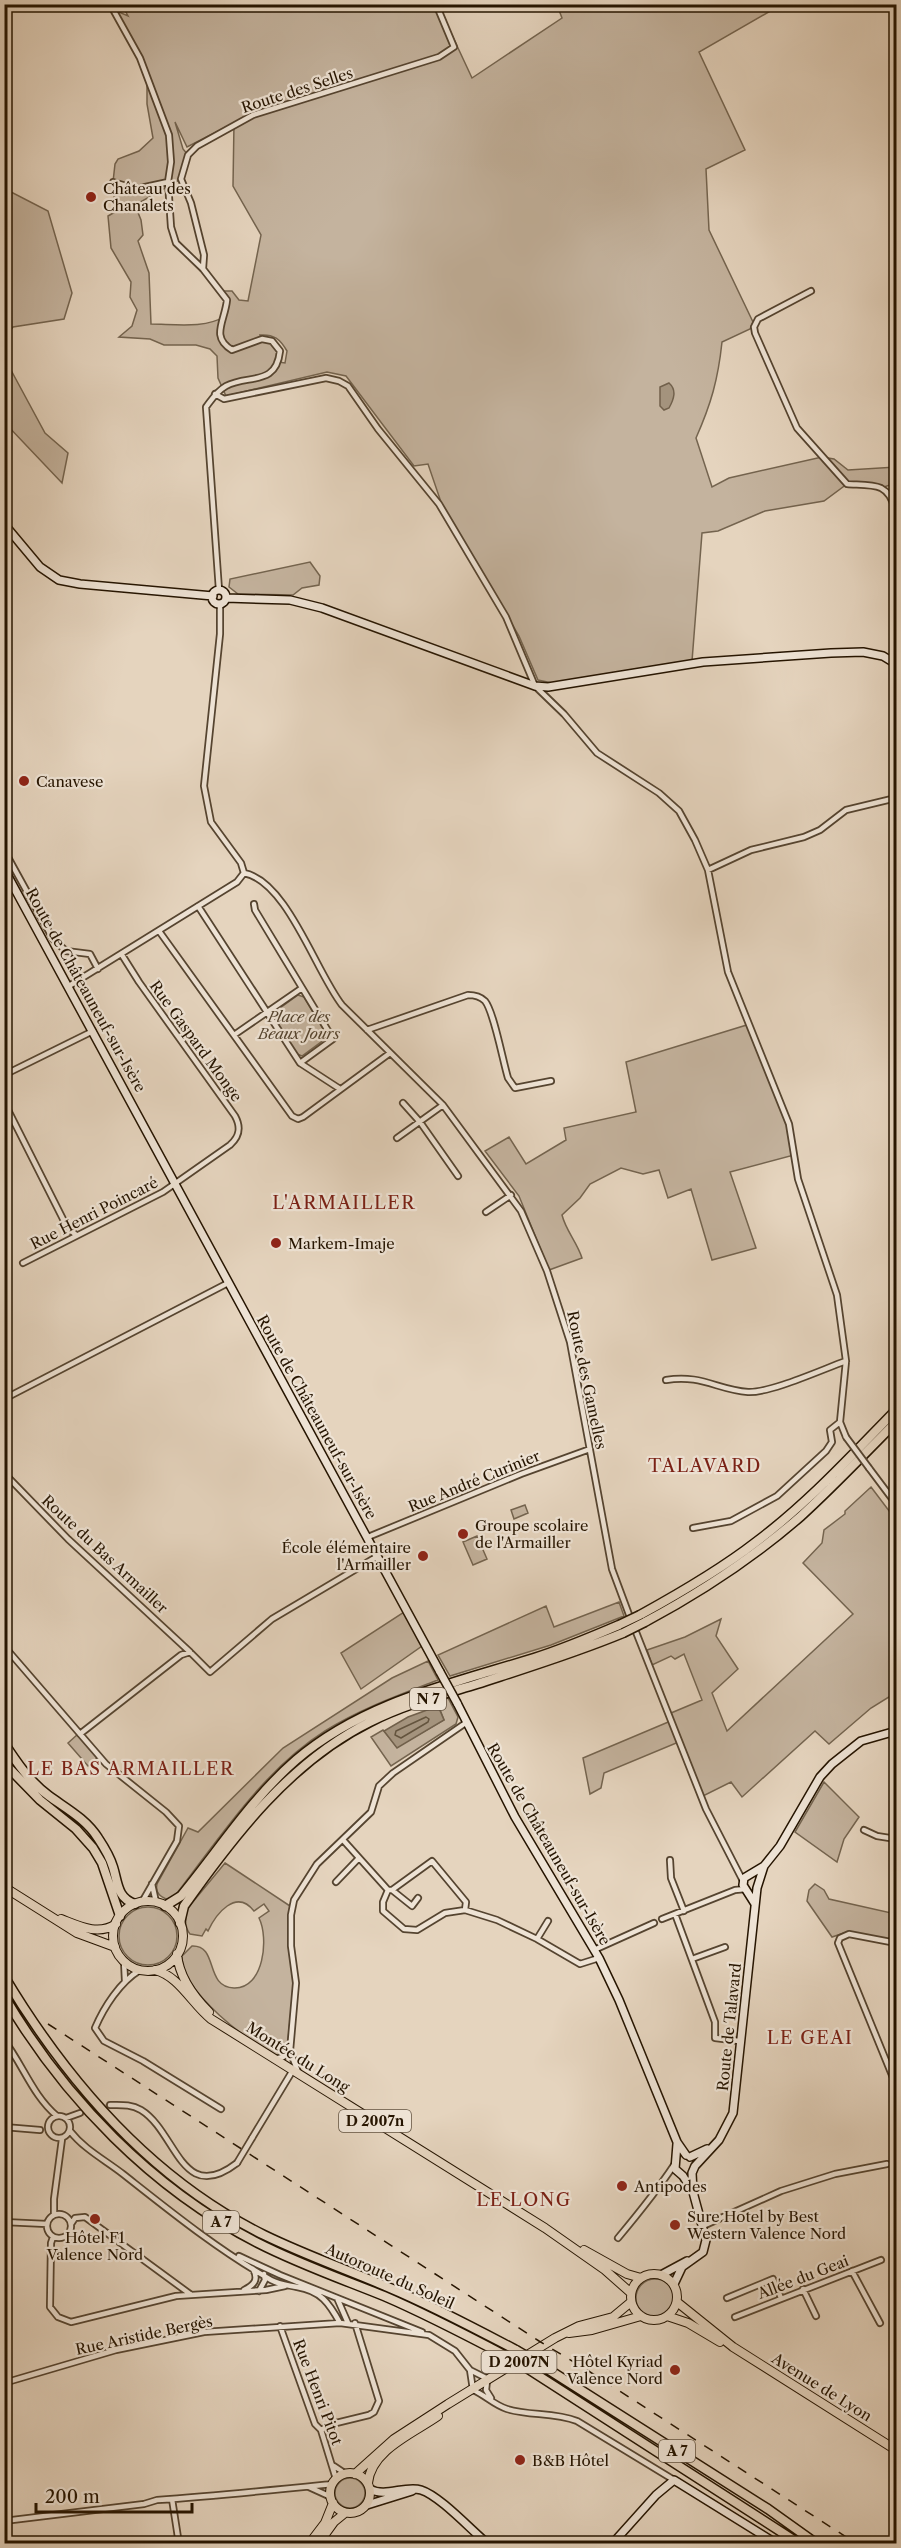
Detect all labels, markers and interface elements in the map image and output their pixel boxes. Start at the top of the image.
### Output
street label: Route des Selles [239,63,355,117]
place label: Château des Chanalets [103,179,191,215]
marker: Château des Chanalets [84,190,98,204]
place label: Canavese [36,772,103,791]
marker: Canavese [17,774,31,788]
street label: Route de Châteauneuf-sur-Isère [22,885,150,1095]
street label: Rue Gaspard Monge [146,977,246,1105]
park label: Place des Beaux Jours [257,1007,340,1043]
street label: Rue Henri Poincaré [27,1173,161,1253]
district label: L'ARMAILLER [272,1192,416,1214]
place label: Markem-Imaje [288,1234,395,1253]
marker: Markem-Imaje [269,1236,283,1250]
street label: Route des Gamelles [563,1309,611,1451]
street label: Route de Châteauneuf-sur-Isère [253,1312,381,1522]
street label: Rue André Curinier [405,1446,543,1516]
district label: TALAVARD [648,1455,762,1477]
street label: Route du Bas Armailler [38,1491,172,1618]
place label: Groupe scolaire de l'Armailler [475,1516,588,1552]
marker: Groupe scolaire de l'Armailler [456,1527,470,1541]
place label: École élémentaire l'Armailler [281,1538,412,1574]
marker: École élémentaire l'Armailler [416,1549,430,1563]
road number: N 7 [410,1688,446,1710]
street label: Route de Châteauneuf-sur-Isère [483,1739,615,1949]
district label: LE BAS ARMAILLER [27,1758,235,1780]
street label: Route de Talavard [713,1962,745,2092]
street label: Montée du Long [243,2018,353,2096]
district label: LE GEAI [767,2027,853,2049]
road number: D 2007n [339,2110,411,2132]
place label: Antipodes [633,2177,707,2196]
marker: Antipodes [615,2179,629,2193]
district label: LE LONG [476,2189,572,2211]
place label: Sure Hotel by Best Western Valence Nord [686,2207,846,2243]
road number: A 7 [203,2211,239,2233]
marker: Hôtel F1 Valence Nord [88,2212,102,2226]
marker: Sure Hotel by Best Western Valence Nord [668,2218,682,2232]
place label: Hôtel F1 Valence Nord [46,2228,143,2264]
street label: Autoroute du Soleil [322,2239,458,2313]
street label: Allée du Geai [754,2251,852,2303]
street label: Rue Aristide Bergès [74,2311,214,2359]
street label: Rue Henri Pitot [289,2336,347,2448]
street label: Avenue de Lyon [768,2348,876,2426]
road number: D 2007N [482,2351,556,2373]
place label: Hôtel Kyriad Valence Nord [566,2352,663,2388]
marker: Hôtel Kyriad Valence Nord [668,2363,682,2377]
road number: A 7 [659,2440,695,2462]
place label: B&B Hôtel [532,2451,609,2470]
marker: B&B Hôtel [513,2453,527,2467]
scale bar [36,2476,192,2514]
text: 200 m [45,2486,100,2508]

